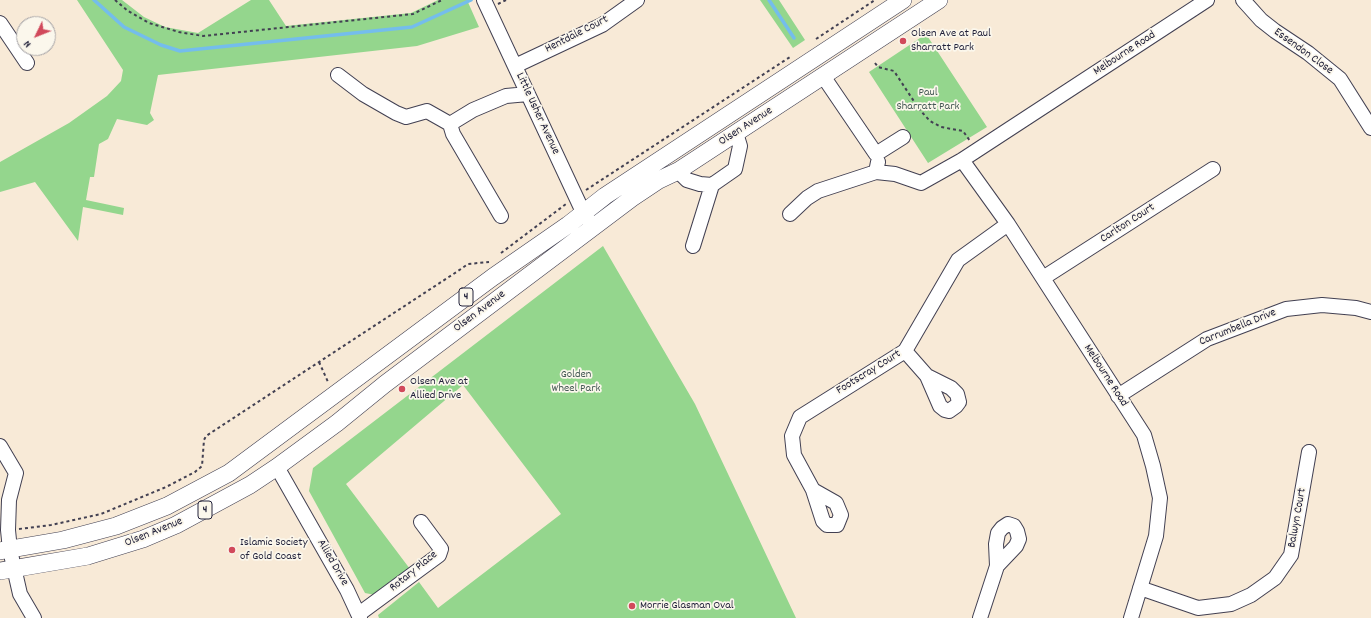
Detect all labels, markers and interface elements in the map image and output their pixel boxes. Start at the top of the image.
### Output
street label: Hentdale Court [543,13,611,57]
north arrow [16,16,56,56]
street label: Essendon Close [1270,26,1336,78]
place label: Olsen Ave at Paul Sharratt Park [911,27,991,55]
street label: Melbourne Road [1091,29,1159,79]
text: N [20,36,36,51]
marker: Olsen Ave at Paul Sharratt Park [898,36,908,46]
street label: Little Usher Avenue [512,71,562,157]
park label: Paul Sharratt Park [897,86,959,114]
street label: Olsen Avenue [716,104,776,150]
street label: Carlton Court [1098,201,1158,247]
street label: Olsen Avenue [451,288,509,336]
road number: 4 [459,288,473,306]
street label: Carrumbella Drive [1197,306,1279,350]
street label: Melbourne Road [1080,342,1130,410]
street label: Footscray Court [834,347,904,399]
park label: Golden Wheel Park [552,368,600,396]
place label: Olsen Ave at Allied Drive [410,375,468,403]
marker: Olsen Ave at Allied Drive [397,384,407,394]
street label: Balwyn Court [1286,487,1310,549]
road number: 4 [198,501,212,519]
street label: Olsen Avenue [123,515,185,551]
place label: Islamic Society of Gold Coast [240,536,307,564]
street label: Allied Drive [313,537,351,589]
marker: Islamic Society of Gold Coast [227,545,237,555]
street label: Rotary Place [387,548,441,596]
place label: Morrie Glasman Oval [640,599,734,613]
marker: Morrie Glasman Oval [627,601,637,611]

